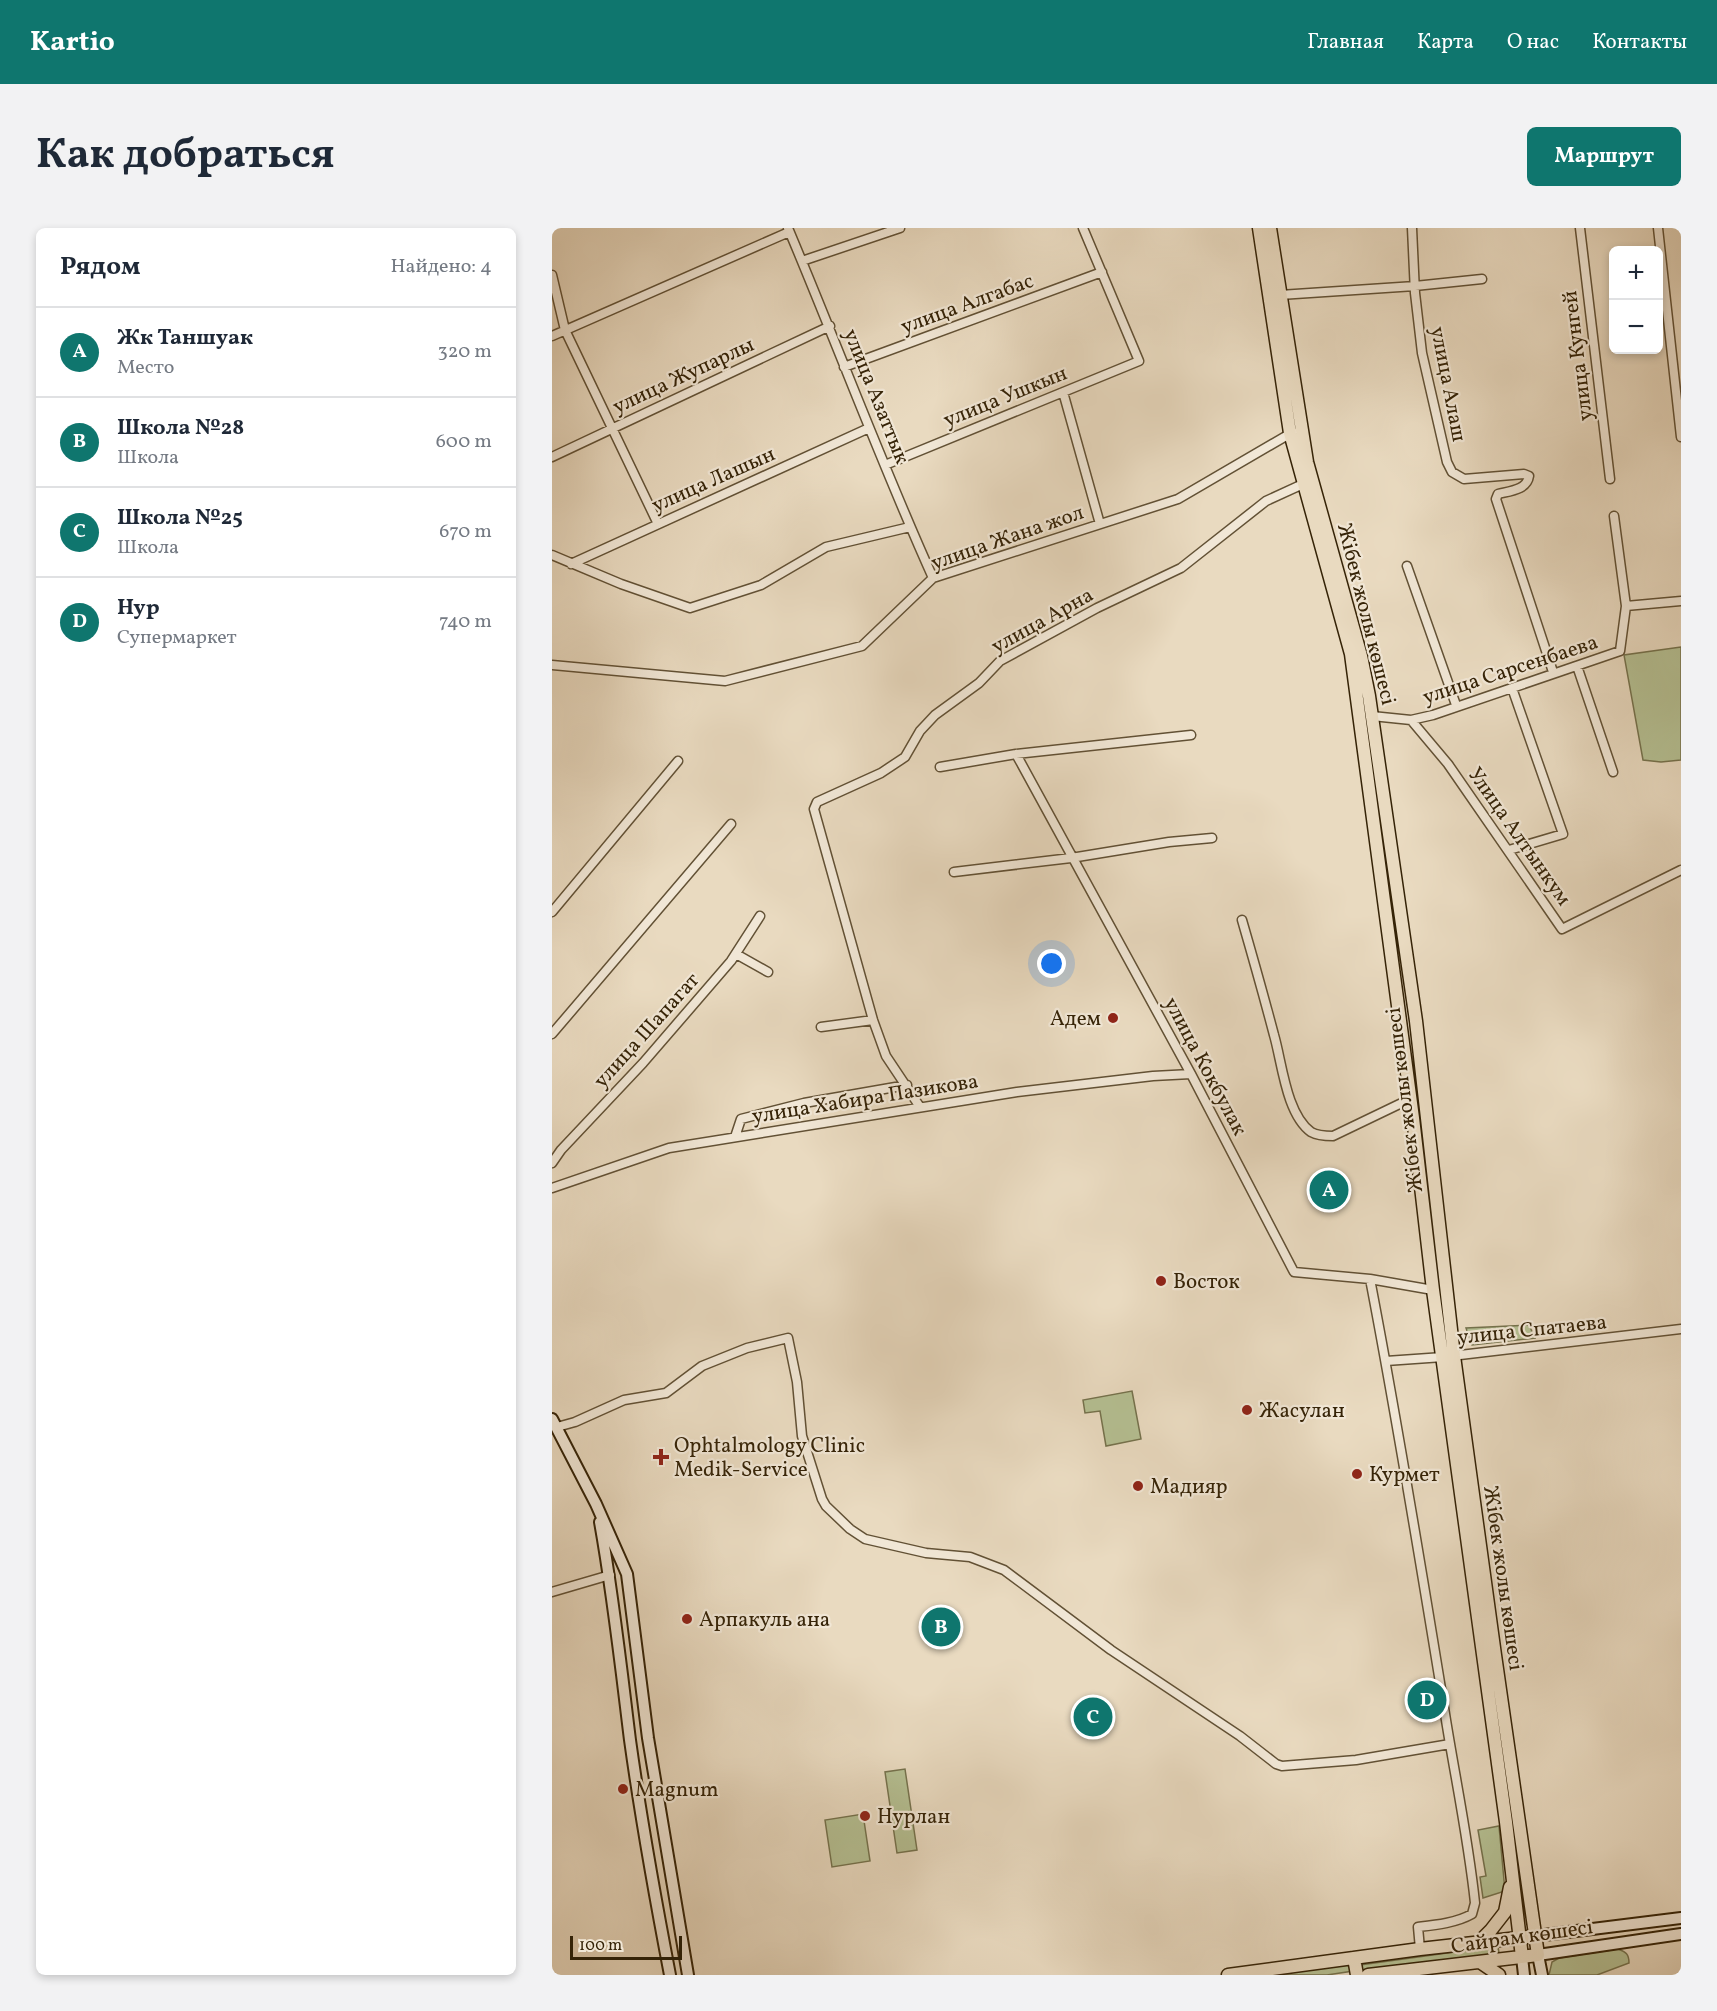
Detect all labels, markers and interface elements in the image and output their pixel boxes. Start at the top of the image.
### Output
text: Kartio [30,23,115,62]
text: Главная [1307,28,1384,57]
text: Карта [1417,28,1474,57]
text: О нас [1507,28,1559,57]
text: Контакты [1592,28,1687,57]
text: Как добраться [36,127,335,186]
button: Маршрут [1527,127,1681,186]
map controls [1609,246,1663,354]
button: + [1609,246,1663,300]
text: Рядом [60,249,140,285]
text: Найдено: 4 [391,253,492,281]
street label: улица Алгабас [897,267,1038,342]
street label: улица Кунгей [1556,289,1601,423]
button: − [1609,300,1663,354]
text: Жк Таншуак [117,323,253,354]
street label: улица Алаш [1422,324,1473,444]
street label: улица Азаттык [835,325,916,468]
street label: улица Жупарлы [608,331,759,422]
text: A [72,338,87,366]
text: 320 m [437,338,492,366]
text: Место [117,354,174,382]
street label: улица Ушкын [939,359,1072,435]
text: Школа №28 [117,413,244,444]
text: B [73,428,86,456]
text: 600 m [436,428,492,456]
street label: улица Лашын [647,440,780,521]
text: Школа [117,444,179,472]
street label: улица Жана жол [927,499,1088,578]
text: Школа №25 [117,503,243,534]
text: C [73,518,86,546]
text: 670 m [439,518,492,546]
street label: Жібек жолы көшесі [1329,520,1402,708]
text: Школа [117,534,179,562]
street label: улица Арна [986,581,1099,661]
text: Нур [117,593,160,624]
text: D [72,608,87,636]
text: 740 m [439,608,492,636]
text: Супермаркет [117,624,237,652]
street label: улица Сарсенбаева [1419,628,1602,712]
street label: Улица Алтынкум [1460,762,1577,912]
your location [1037,949,1066,978]
street label: улица Шапагат [587,967,707,1095]
street label: улица Кокбулак [1156,992,1253,1141]
place label: Адем [1050,1005,1101,1034]
street label: Жібек жолы көшесі [1380,1006,1431,1194]
marker: Адем [1106,1011,1120,1025]
street label: улица Хабира Пазикова [750,1067,980,1132]
pin: A [1310,1168,1348,1212]
place label: Восток [1173,1268,1240,1297]
marker: Восток [1154,1274,1168,1288]
street label: улица Спатаева [1456,1308,1608,1353]
place label: Жасулан [1259,1397,1345,1426]
marker: Жасулан [1240,1403,1254,1417]
place label: Ophtalmology Clinic Medik-Service [674,1432,865,1485]
marker: Ophtalmology Clinic Medik-Service [652,1448,670,1466]
place label: Курмет [1369,1461,1440,1490]
marker: Курмет [1350,1467,1364,1481]
place label: Мадияр [1150,1473,1228,1502]
marker: Мадияр [1131,1479,1145,1493]
street label: Жібек жолы көшесі [1475,1484,1530,1673]
pin: B [922,1604,960,1650]
place label: Арпакуль ана [699,1606,830,1635]
marker: Арпакуль ана [680,1612,694,1626]
pin: D [1408,1678,1446,1722]
pin: C [1074,1694,1112,1740]
place label: Magnum [635,1776,719,1805]
marker: Magnum [616,1782,630,1796]
place label: Нурлан [877,1803,951,1832]
marker: Нурлан [858,1809,872,1823]
street label: Сайрам көшесі [1449,1913,1595,1962]
scale bar [570,1933,682,1960]
text: 100 m [579,1935,622,1957]

